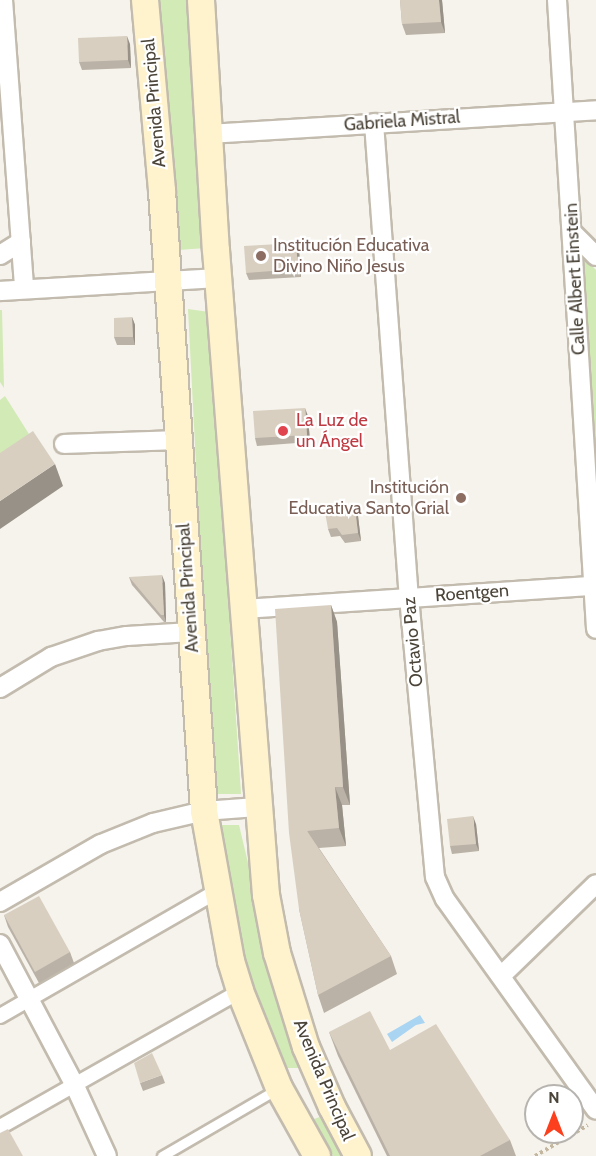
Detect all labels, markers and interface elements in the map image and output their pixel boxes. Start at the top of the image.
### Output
street label: Avenida Principal [138,38,170,168]
street label: Gabriela Mistral [343,106,461,136]
street label: Calle Albert Einstein [560,202,590,356]
place label: Institución Educativa Divino Niño Jesus [273,235,429,278]
marker: Institución Educativa Divino Niño Jesus [254,249,268,263]
place label: La Luz de un Ángel [296,410,368,452]
marker: La Luz de un Ángel [274,422,292,440]
place label: Institución Educativa Santo Grial [289,477,449,520]
marker: Institución Educativa Santo Grial [454,491,468,505]
street label: Avenida Principal [173,523,203,653]
street label: Roentgen [434,580,510,606]
street label: Octavio Paz [398,596,428,688]
street label: Avenida Principal [289,1016,359,1144]
north arrow [524,1084,584,1144]
text: N [548,1088,560,1107]

